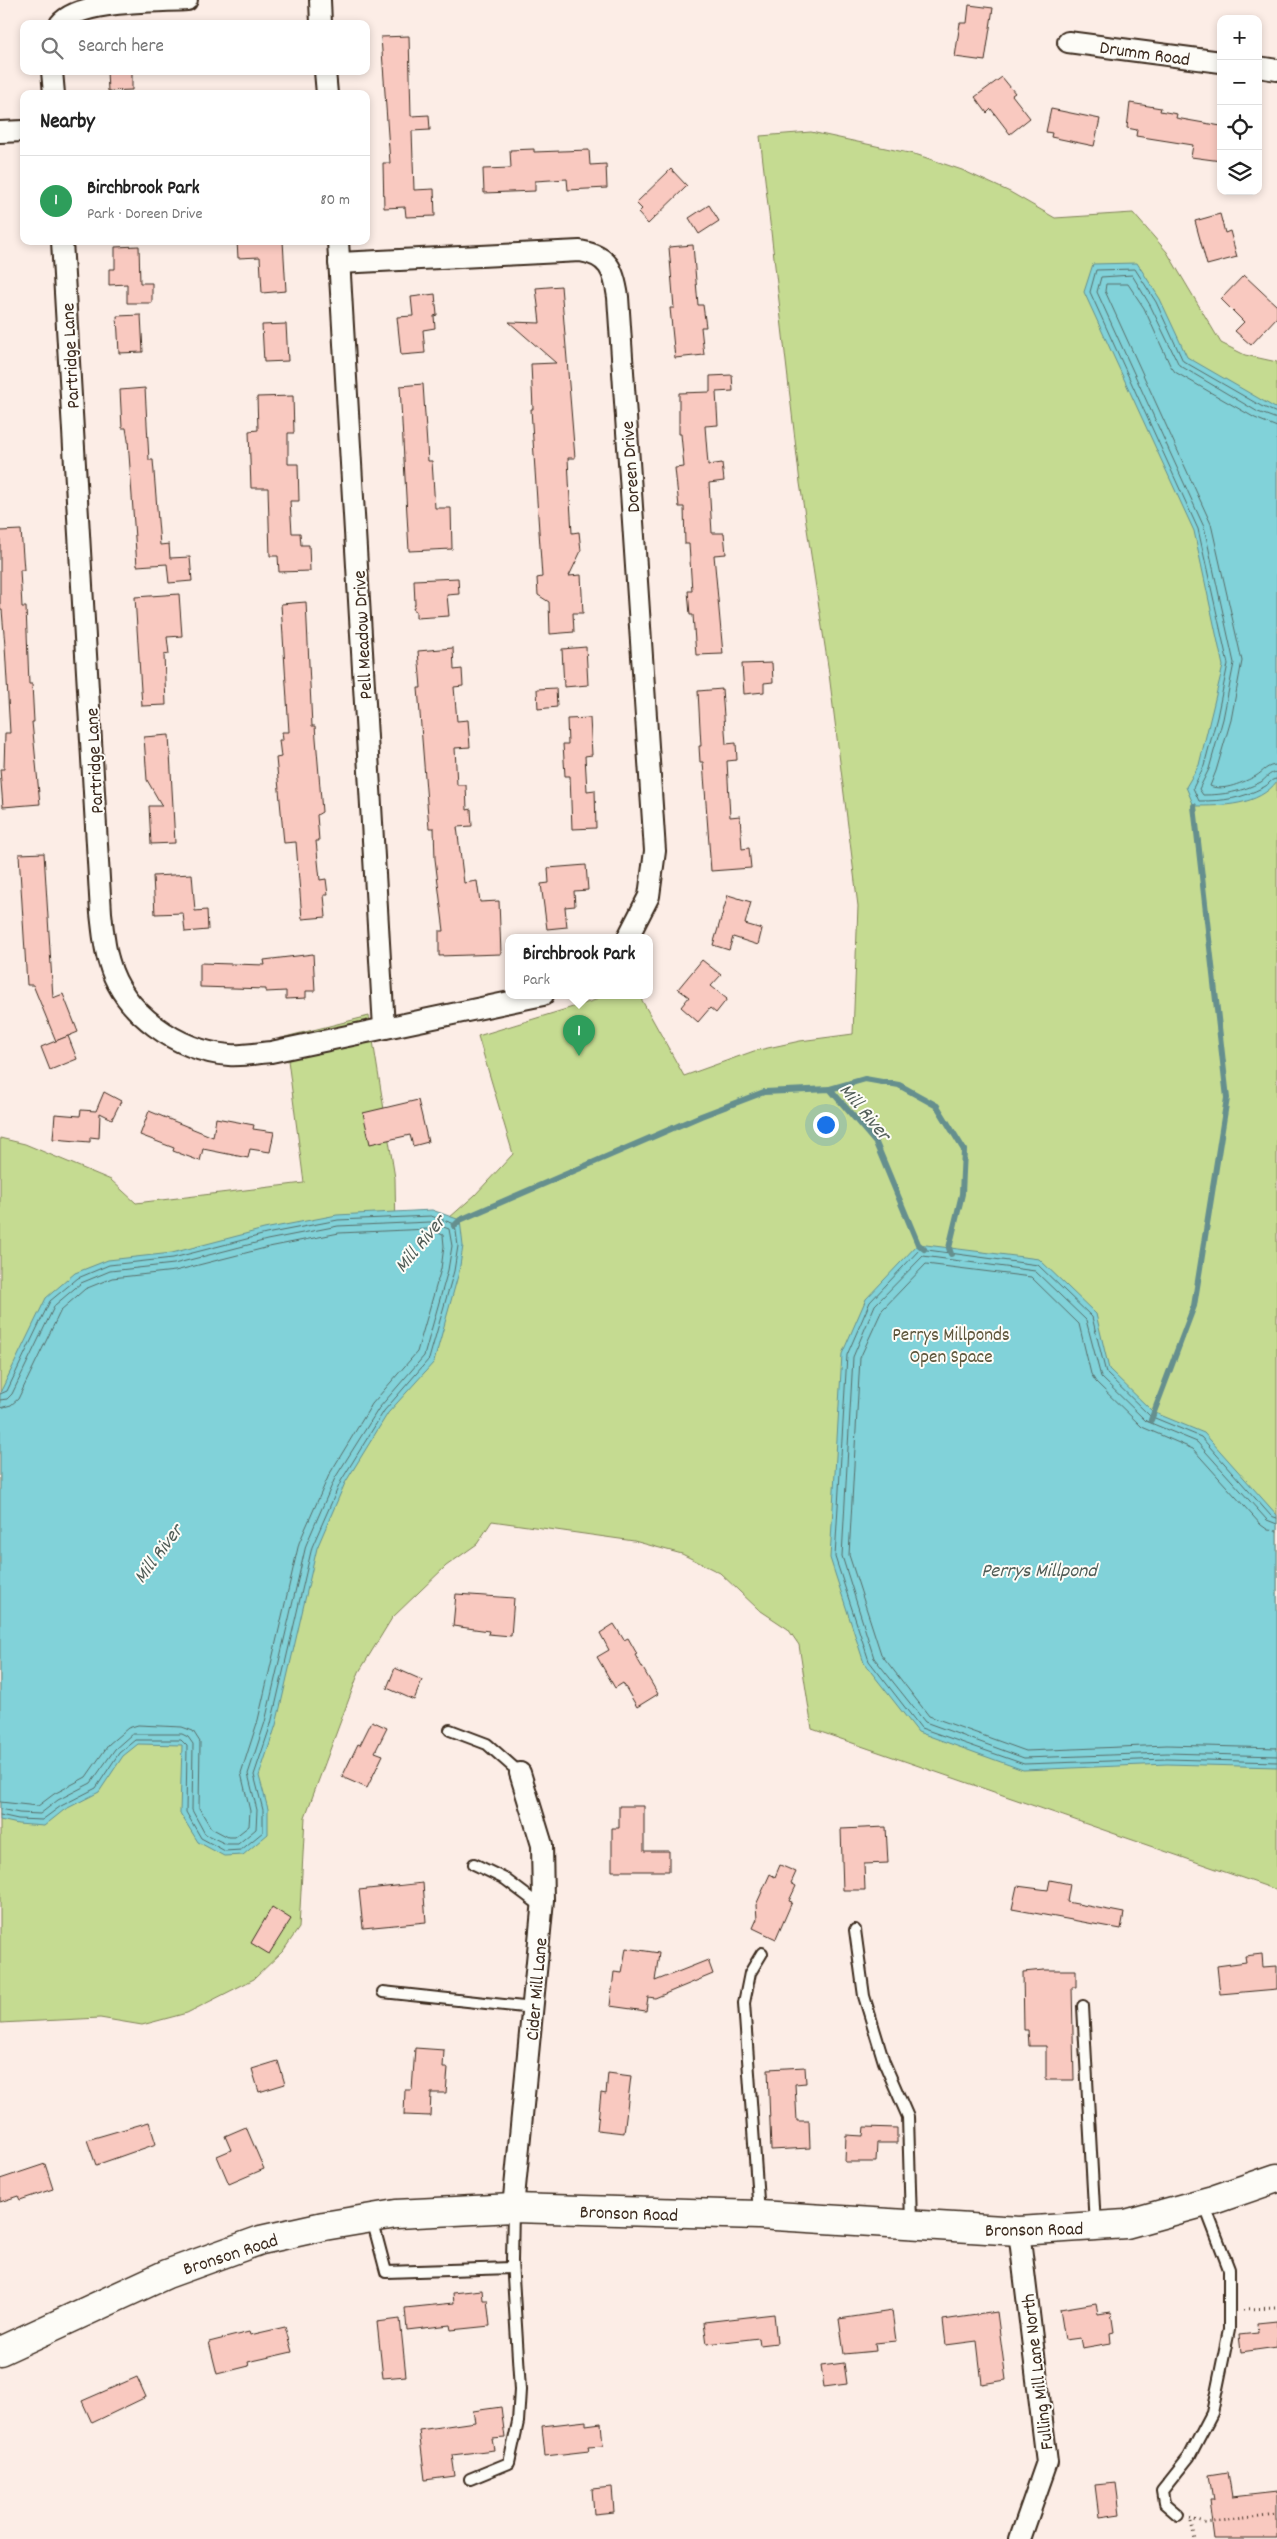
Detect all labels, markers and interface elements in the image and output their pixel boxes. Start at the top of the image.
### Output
map controls [1217,15,1262,195]
button: + [1217,15,1262,60]
search box [20,20,370,75]
icon: search [38,34,66,62]
text: Search here [78,34,164,61]
street label: Drumm Road [1098,36,1191,75]
button: − [1217,60,1262,105]
button: locate [1217,105,1262,150]
text: Nearby [40,108,95,138]
button: layers [1217,150,1262,195]
text: Birchbrook Park [87,176,200,203]
text: 1 [54,189,58,212]
text: 80 m [320,189,350,212]
text: Park · Doreen Drive [87,203,203,226]
street label: Partridge Lane [56,302,89,409]
street label: Doreen Drive [616,420,649,513]
street label: Pell Meadow Drive [348,570,381,700]
street label: Partridge Lane [80,707,113,814]
popup [505,934,653,999]
text: Birchbrook Park [523,942,635,969]
text: Park [523,969,550,992]
pin: 1 [563,1015,595,1056]
water label: Mill River [831,1078,898,1150]
your location [813,1112,839,1138]
water label: Mill River [389,1208,455,1280]
park label: Perrys Millponds Open Space [892,1323,1010,1372]
water label: Mill River [128,1517,192,1590]
water label: Perrys Millpond [981,1558,1099,1586]
street label: Cider Mill Lane [521,1937,556,2042]
street label: Bronson Road [579,2200,679,2231]
street label: Bronson Road [985,2217,1083,2246]
street label: Bronson Road [180,2228,282,2284]
street label: Fulling Mill Lane North [1016,2292,1062,2451]

